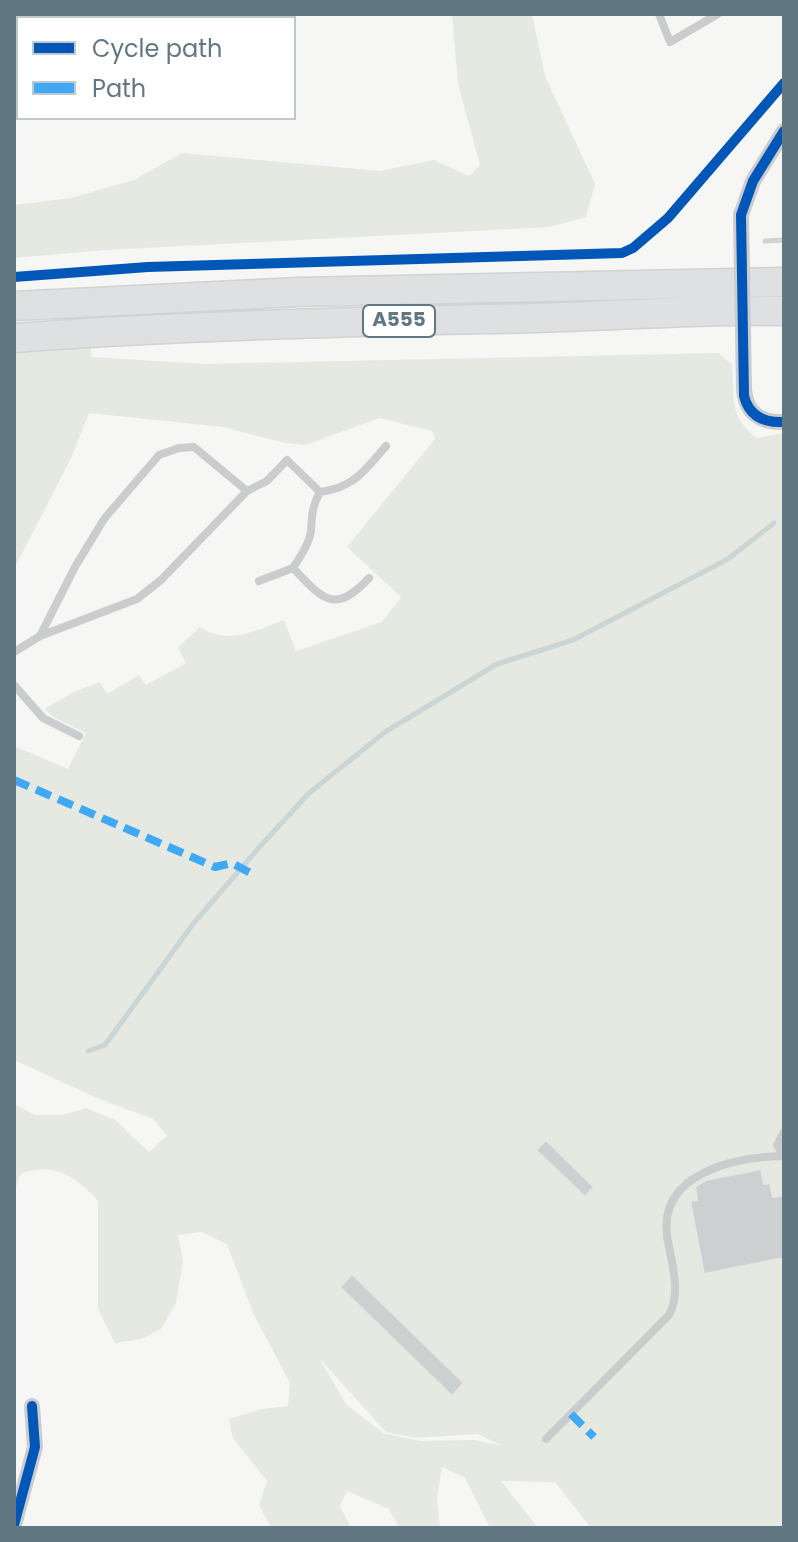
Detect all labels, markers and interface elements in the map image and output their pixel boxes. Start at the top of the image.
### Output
legend [16,16,296,120]
text: Cycle path [92,32,222,65]
text: Path [92,72,146,105]
road number: A555 [363,305,435,337]

